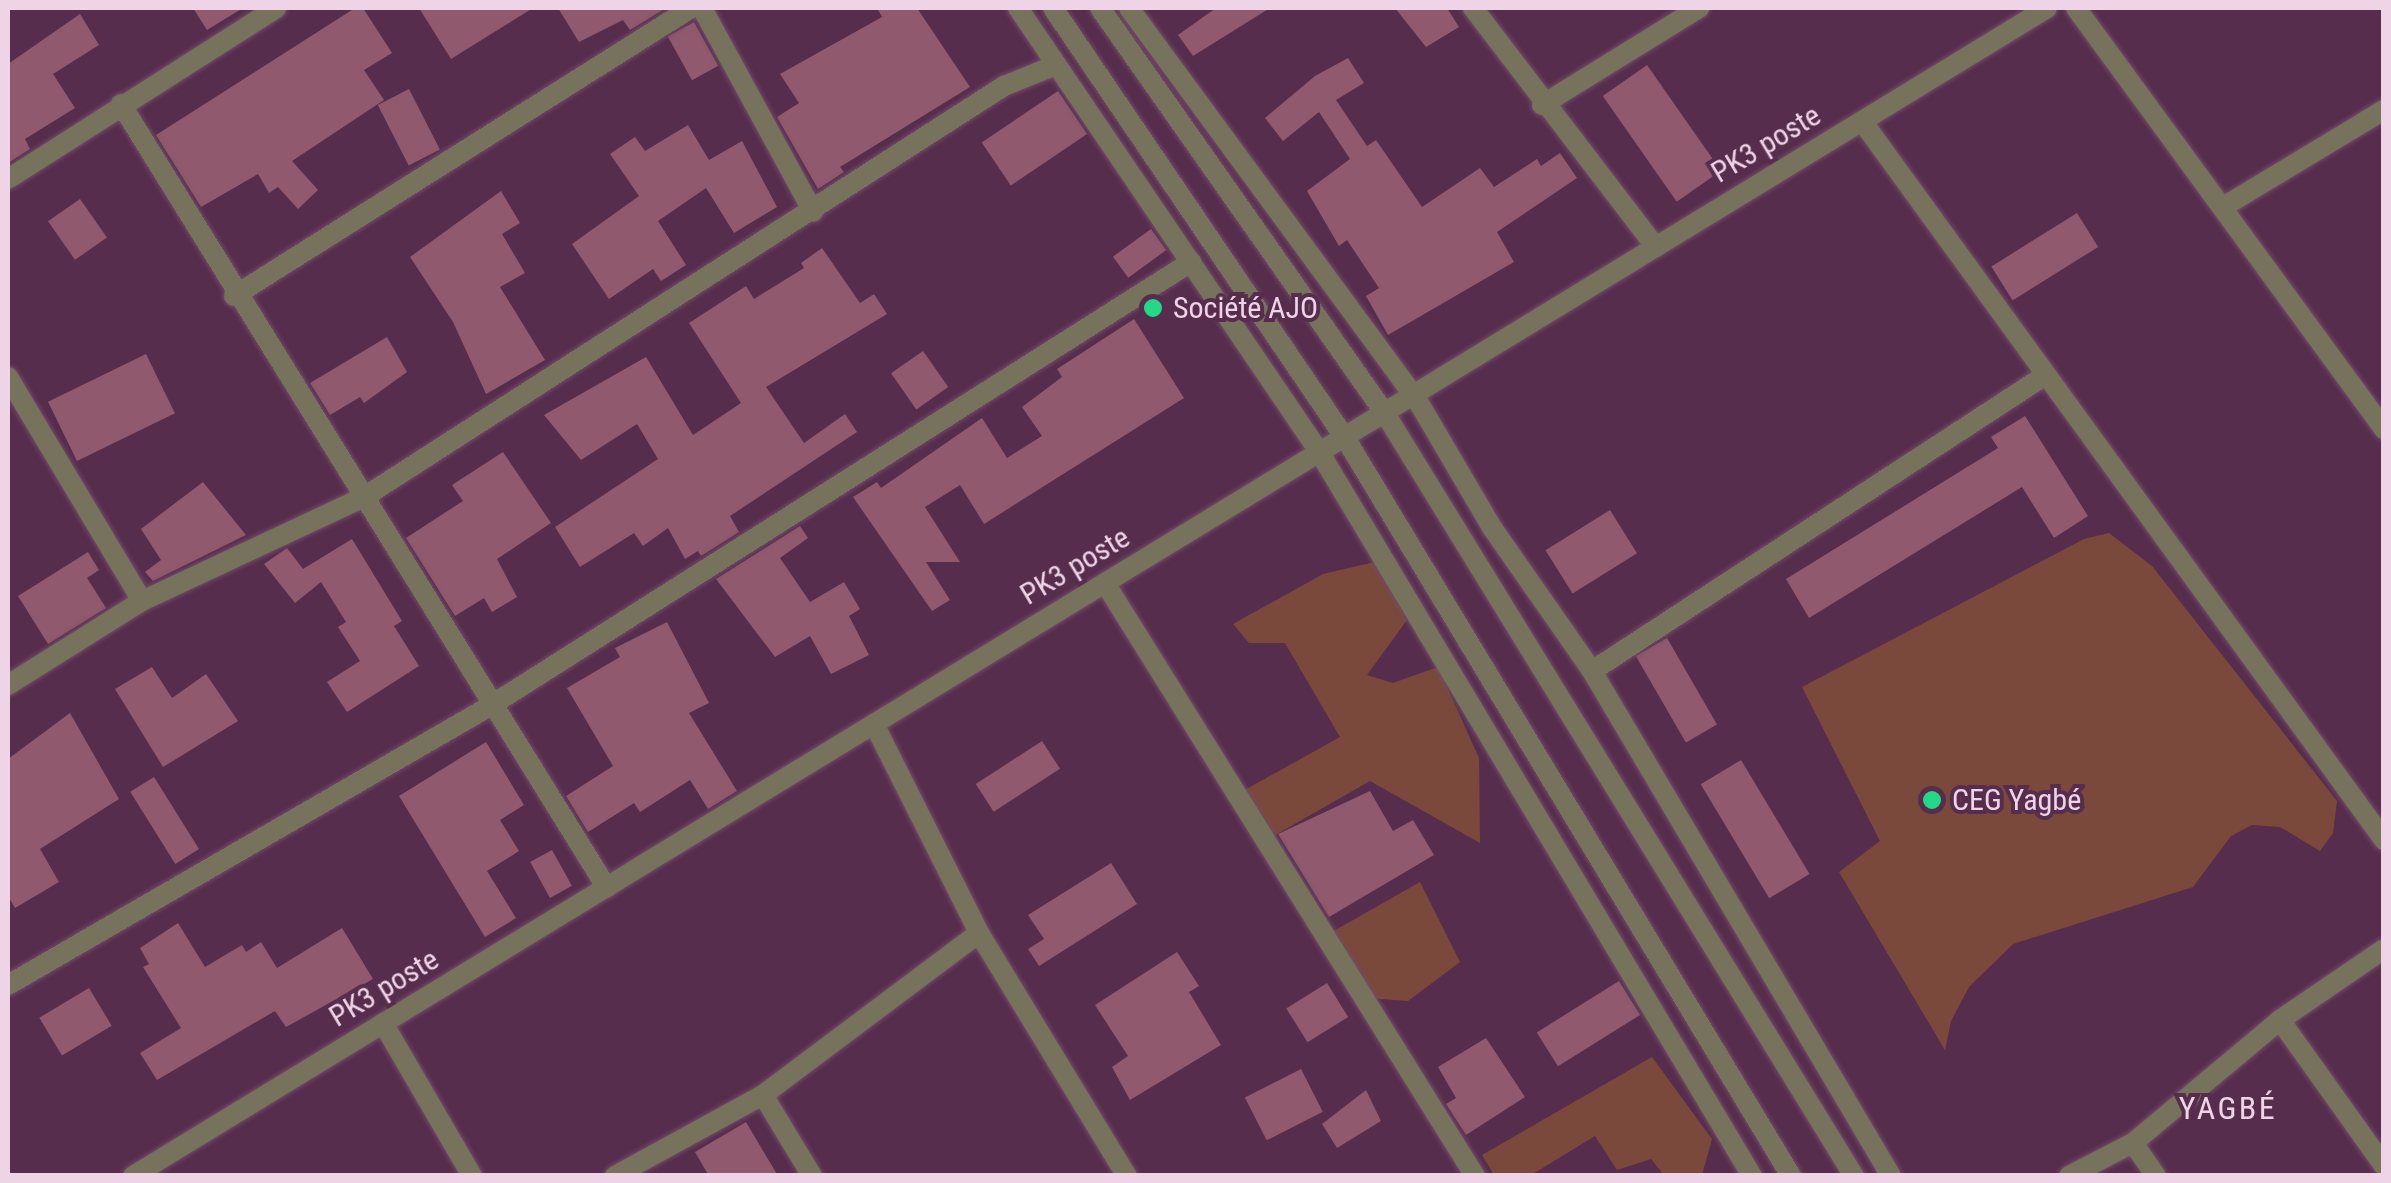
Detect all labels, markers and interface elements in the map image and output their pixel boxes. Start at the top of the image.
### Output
street label: PK3 poste [1705,97,1827,191]
place label: Société AJO [1173,290,1318,326]
marker: Société AJO [1142,297,1164,319]
street label: PK3 poste [1014,519,1136,613]
place label: CEG Yagbé [1952,782,2081,818]
marker: CEG Yagbé [1921,789,1943,811]
street label: PK3 poste [323,941,445,1035]
district label: YAGBÉ [2179,1089,2277,1127]

